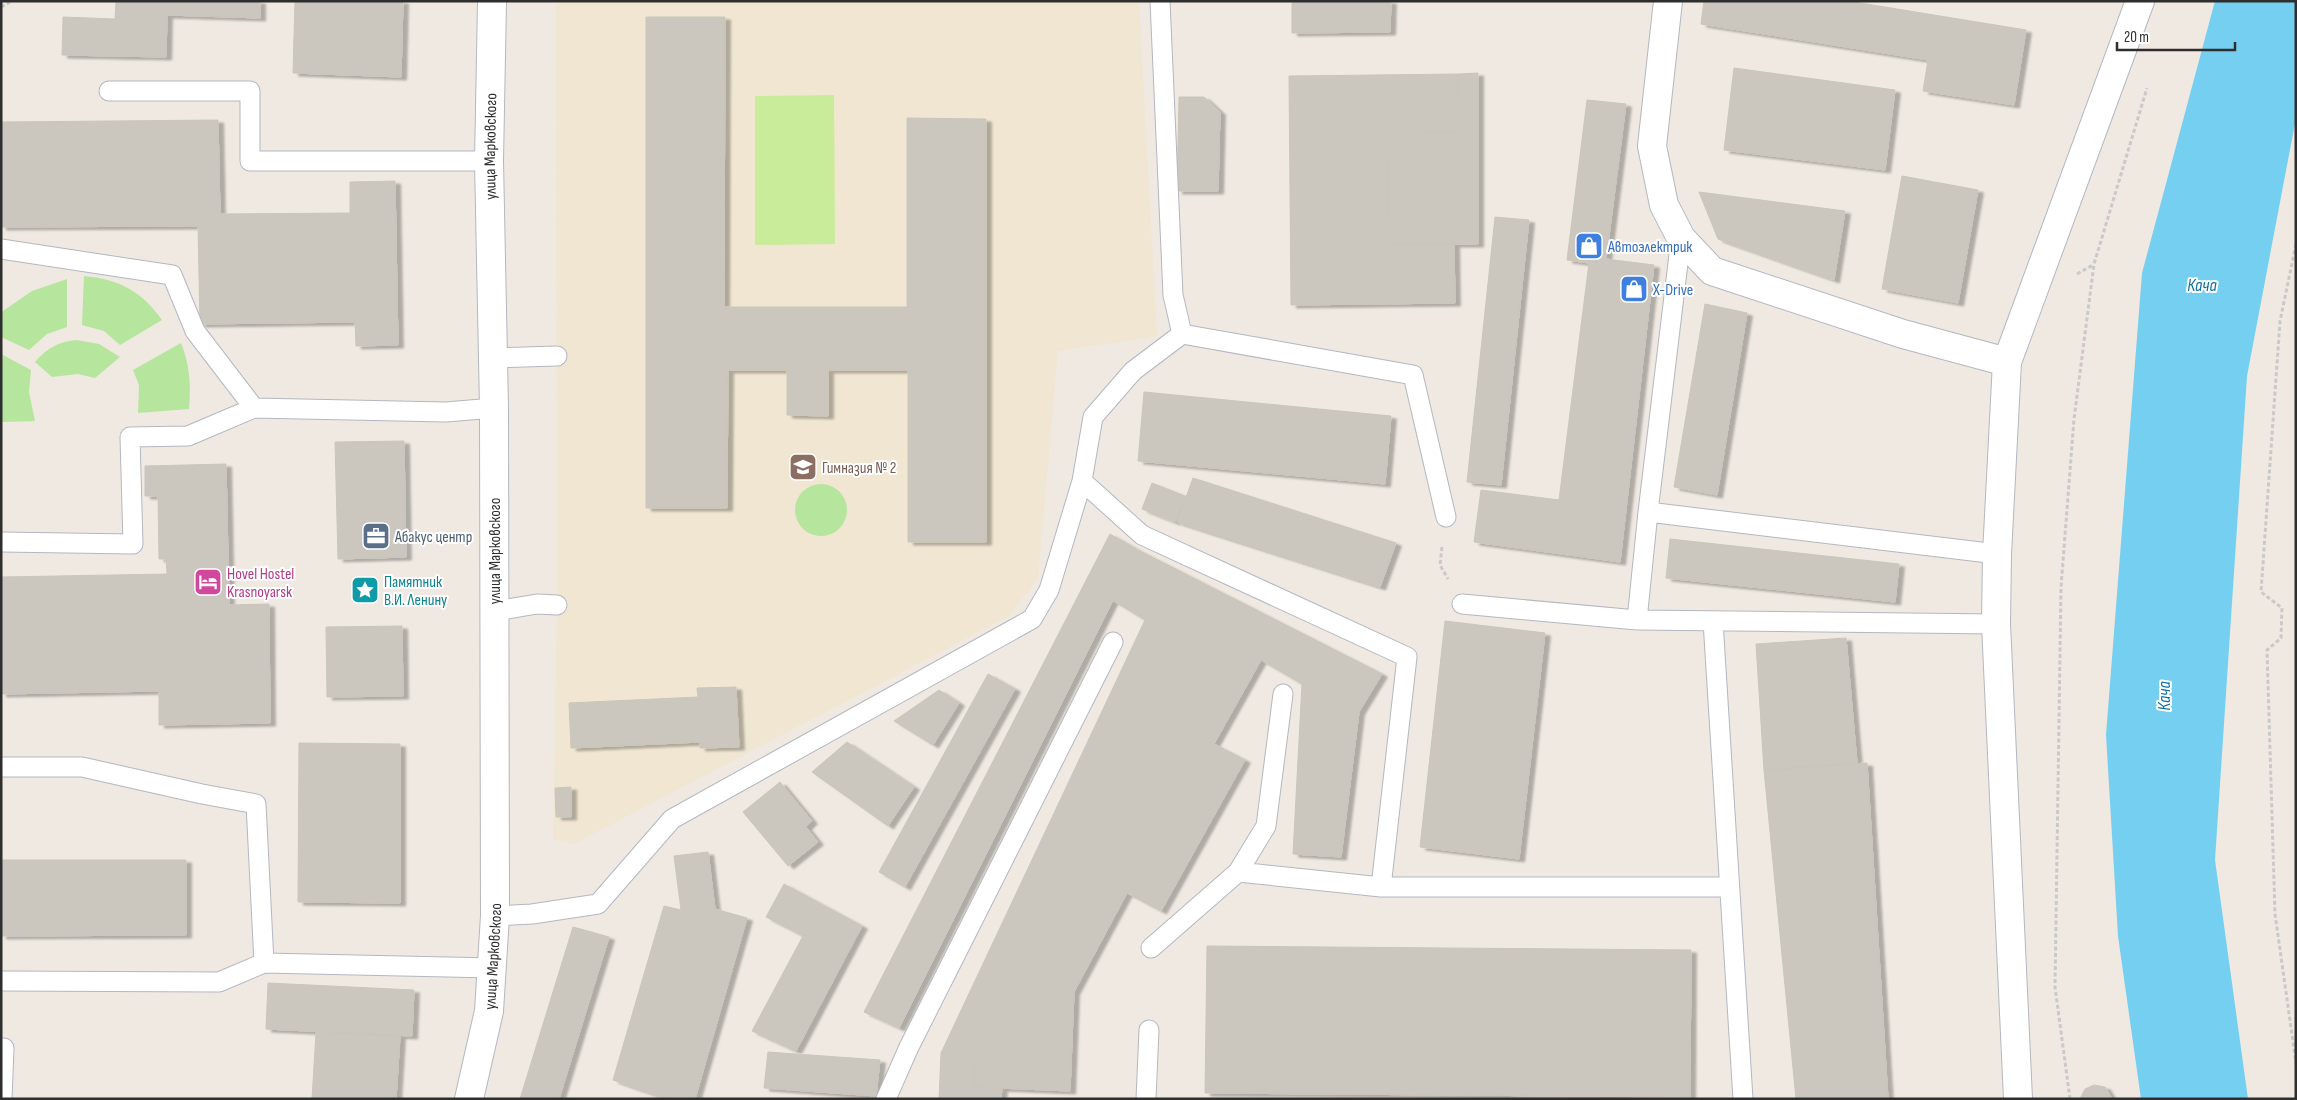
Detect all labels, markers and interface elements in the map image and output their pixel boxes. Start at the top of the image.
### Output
scale bar [2117,20,2234,52]
text: 20 m [2124,28,2149,47]
street label: улица Марковского [481,93,501,200]
shop icon: Автоэлектрик [1574,231,1604,261]
place label: Автоэлектрик [1607,238,1693,257]
shop icon: X-Drive [1619,274,1649,304]
water label: Кача [2187,275,2217,296]
place label: X-Drive [1652,281,1693,300]
school or university icon: Гимназия № 2 [788,452,818,482]
place label: Гимназия № 2 [822,459,896,478]
street label: улица Марковского [486,498,505,604]
office icon: Абакус центр [361,521,391,551]
place label: Абакус центр [394,528,472,547]
place label: Hovel Hostel Krasnoyarsk [227,565,294,602]
hotel icon: Hovel Hostel Krasnoyarsk [193,567,223,597]
place label: Памятник В.И. Ленину [384,573,447,610]
place icon: Памятник В.И. Ленину [350,575,380,605]
water label: Кача [2154,681,2175,711]
street label: улица Марковского [481,903,506,1010]

